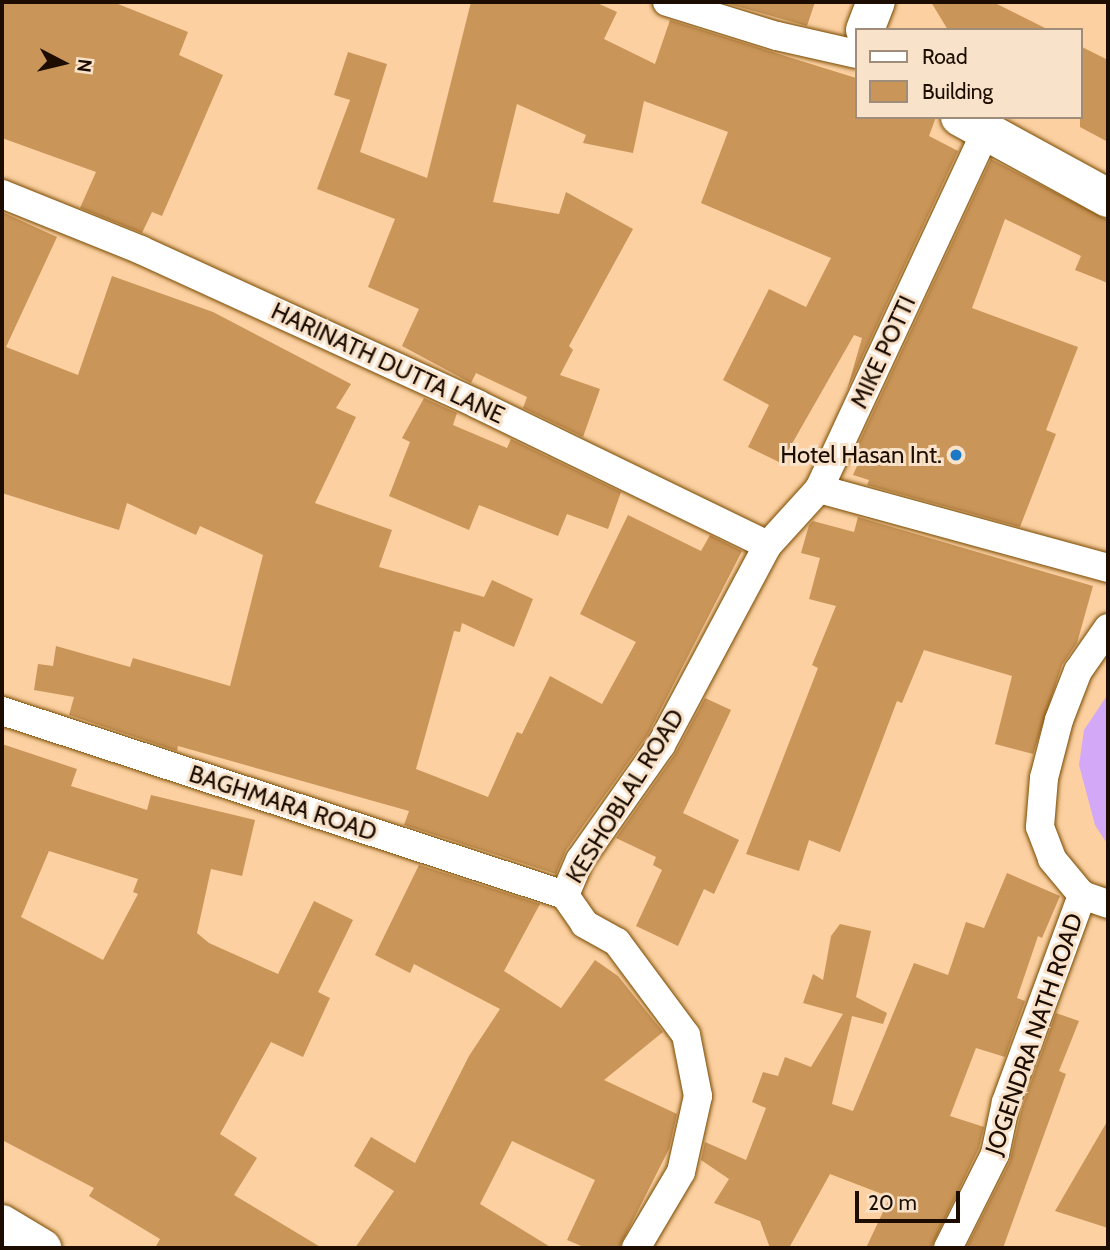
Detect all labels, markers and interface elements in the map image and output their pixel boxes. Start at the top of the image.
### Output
north arrow [28,28,98,98]
legend [855,28,1082,119]
text: Road [922,44,968,69]
text: N [72,58,97,74]
text: Building [922,79,993,104]
street label: MIKE POTTI [844,291,922,413]
street label: HARINATH DUTTA LANE [267,296,509,430]
place label: Hotel Hasan Int. [780,441,942,469]
marker: Hotel Hasan Int. [948,447,964,463]
street label: KESHOBLAL ROAD [560,704,690,888]
street label: BAGHMARA ROAD [186,759,380,847]
street label: JOGENDRA NATH ROAD [979,909,1089,1159]
scale bar [858,1176,963,1220]
text: 20 m [868,1190,917,1215]

